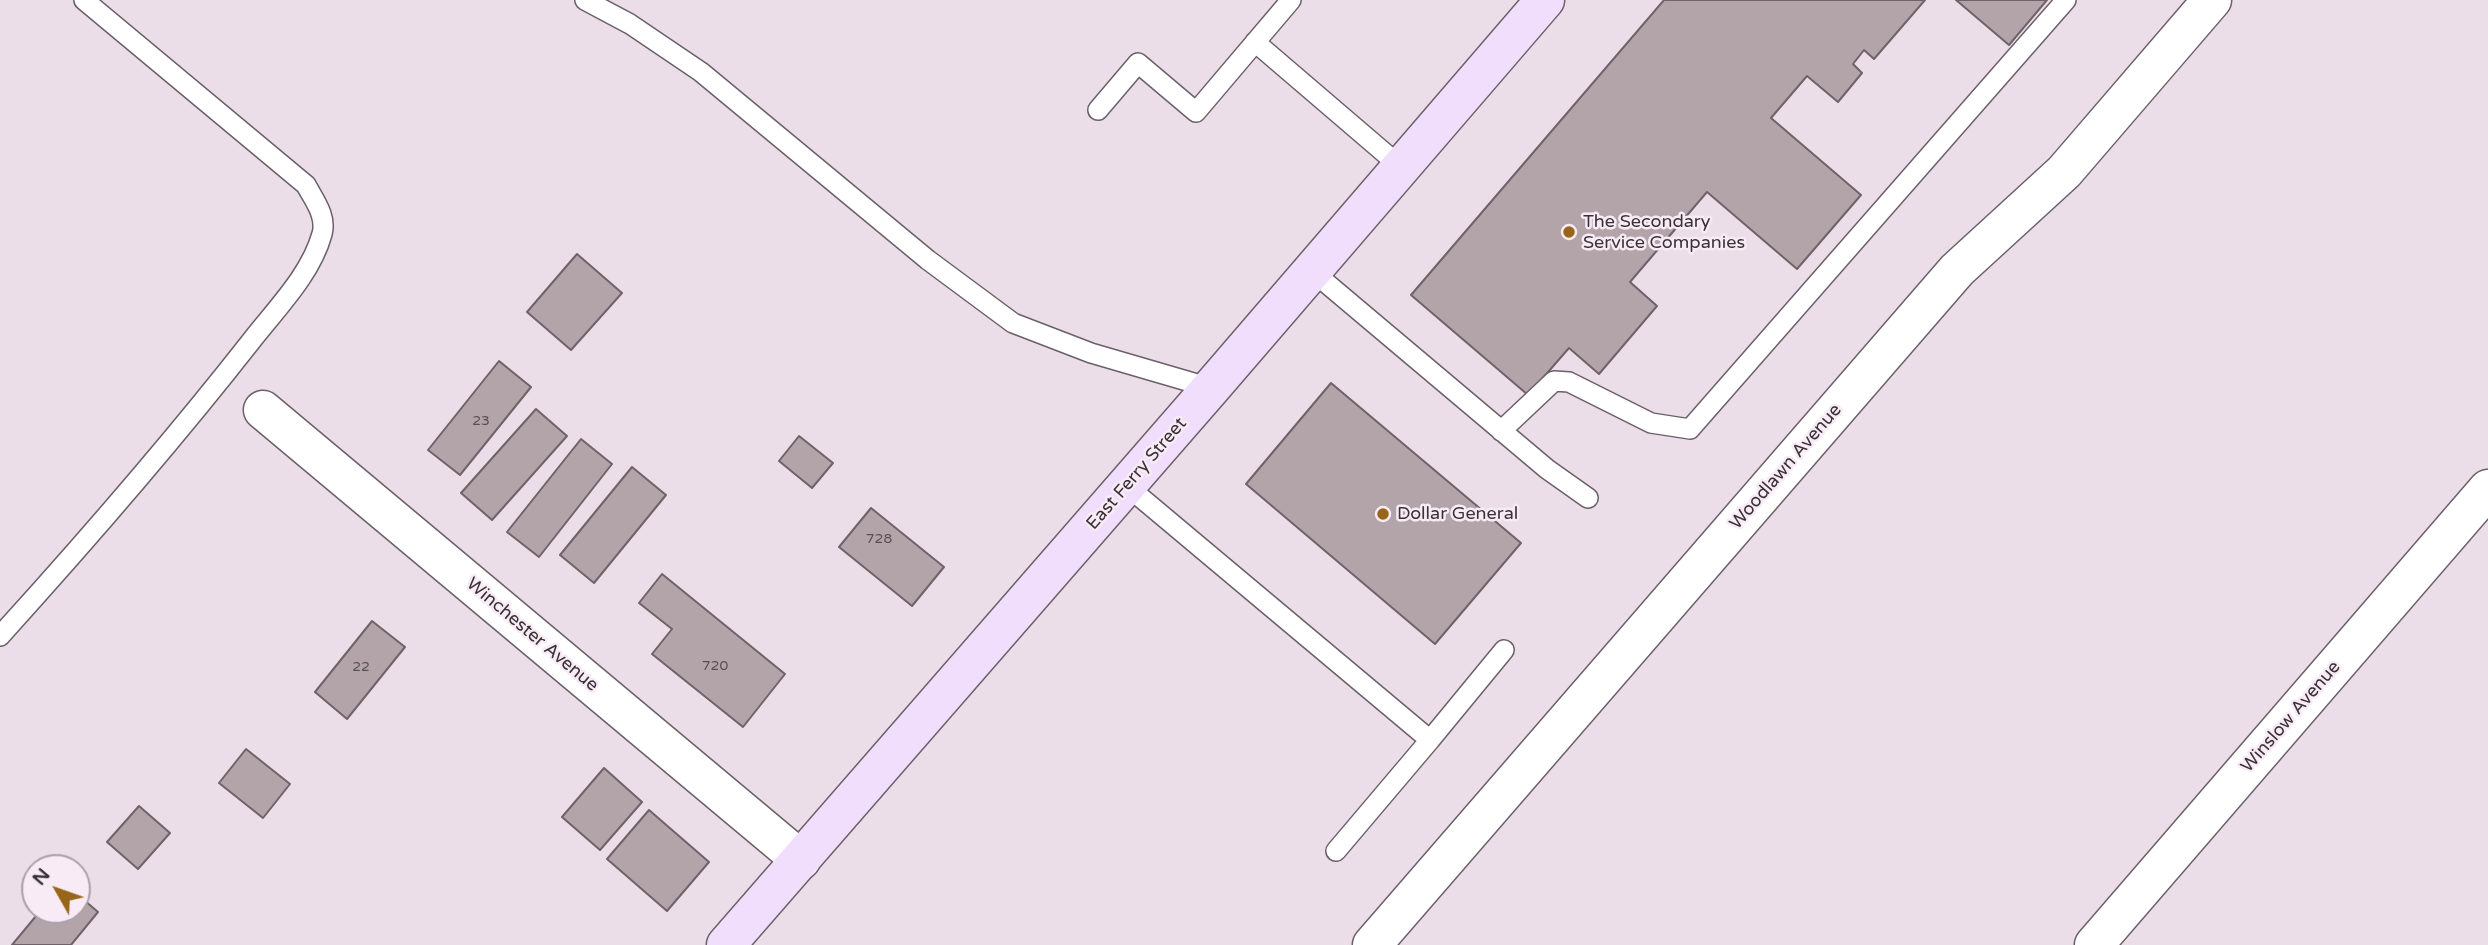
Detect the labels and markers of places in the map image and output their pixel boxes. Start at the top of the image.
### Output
place label: The Secondary Service Companies [1583,211,1745,254]
marker: The Secondary Service Companies [1561,224,1577,240]
place label: Dollar General [1397,503,1518,525]
marker: Dollar General [1375,506,1391,522]

